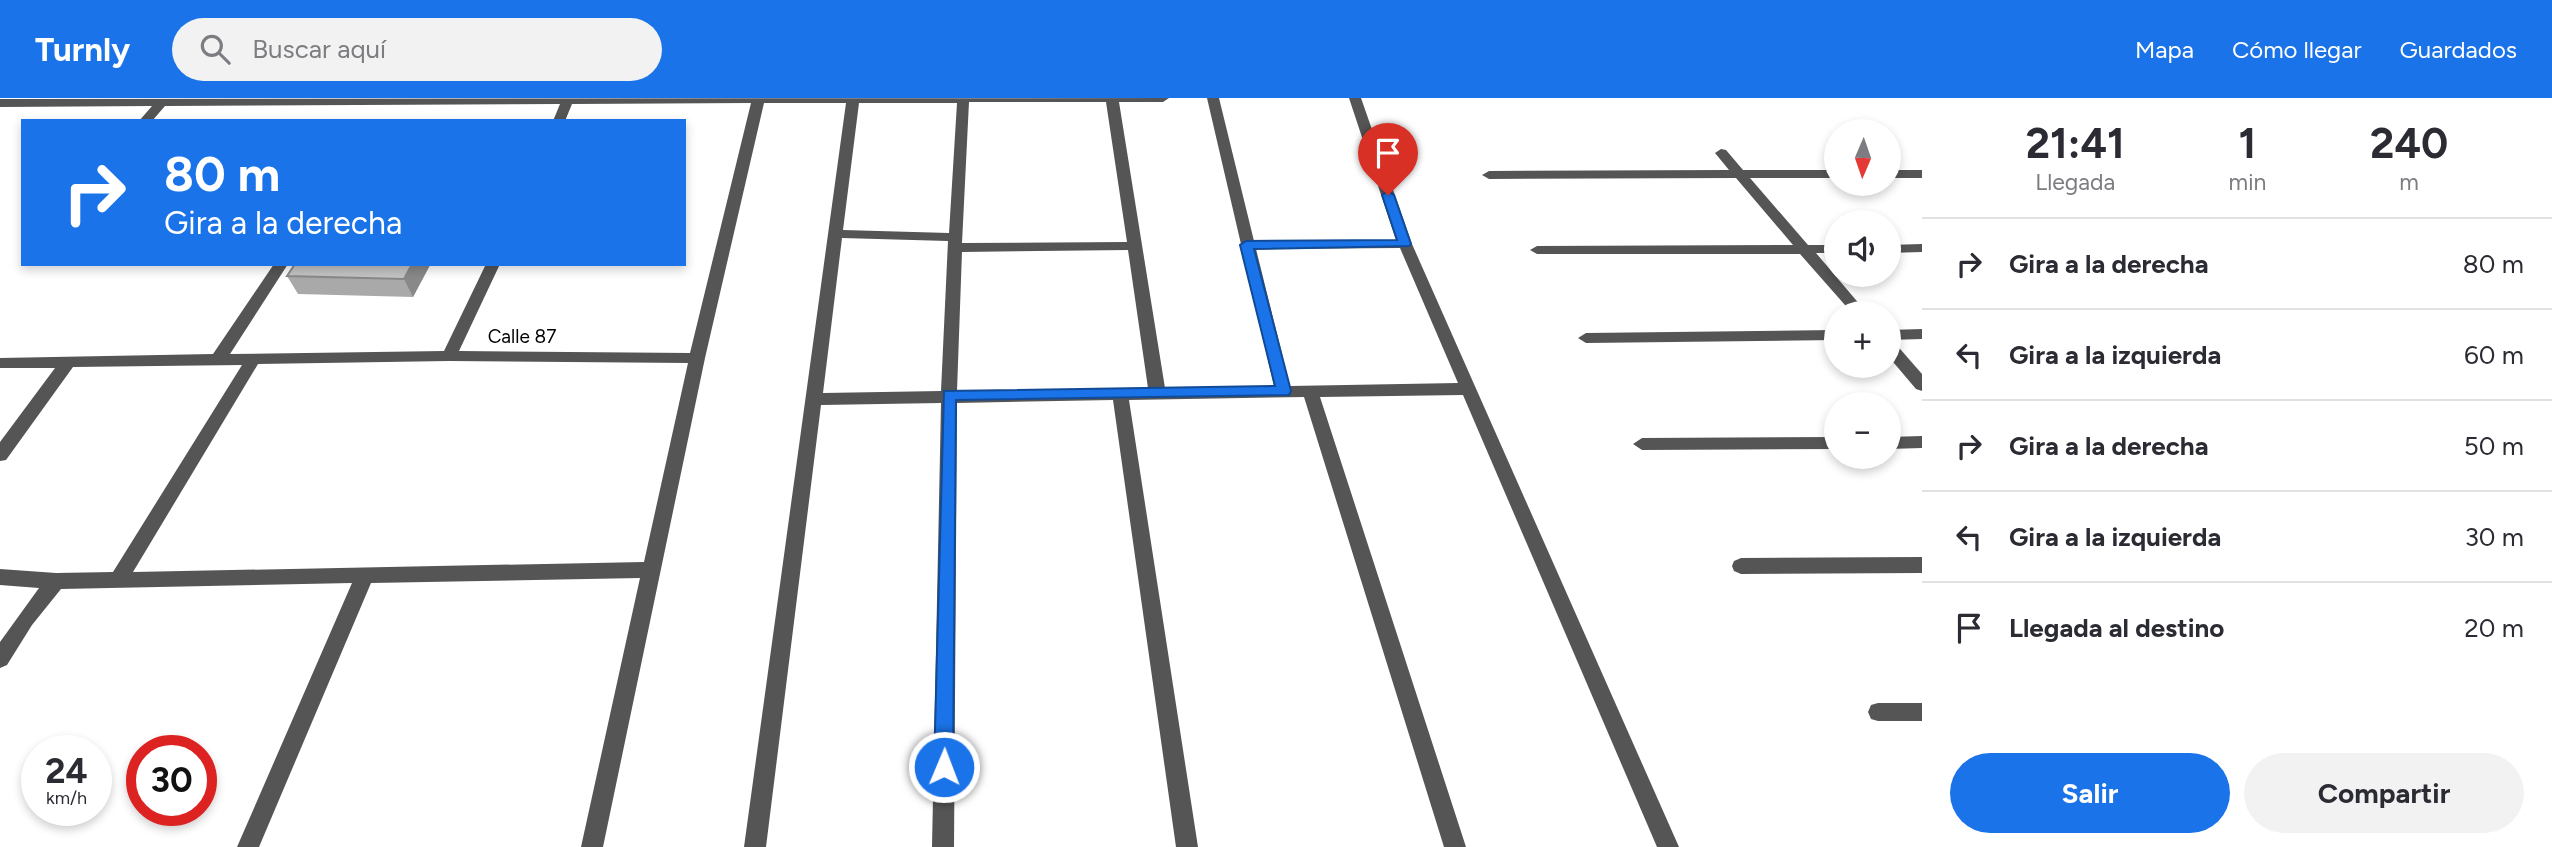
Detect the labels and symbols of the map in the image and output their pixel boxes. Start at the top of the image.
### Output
north arrow [1824,119,1900,196]
pin [1358,123,1418,195]
street label: Calle 87 [488,325,556,348]
position arrow [907,730,981,804]
speed limit sign: 30 [126,735,217,826]

